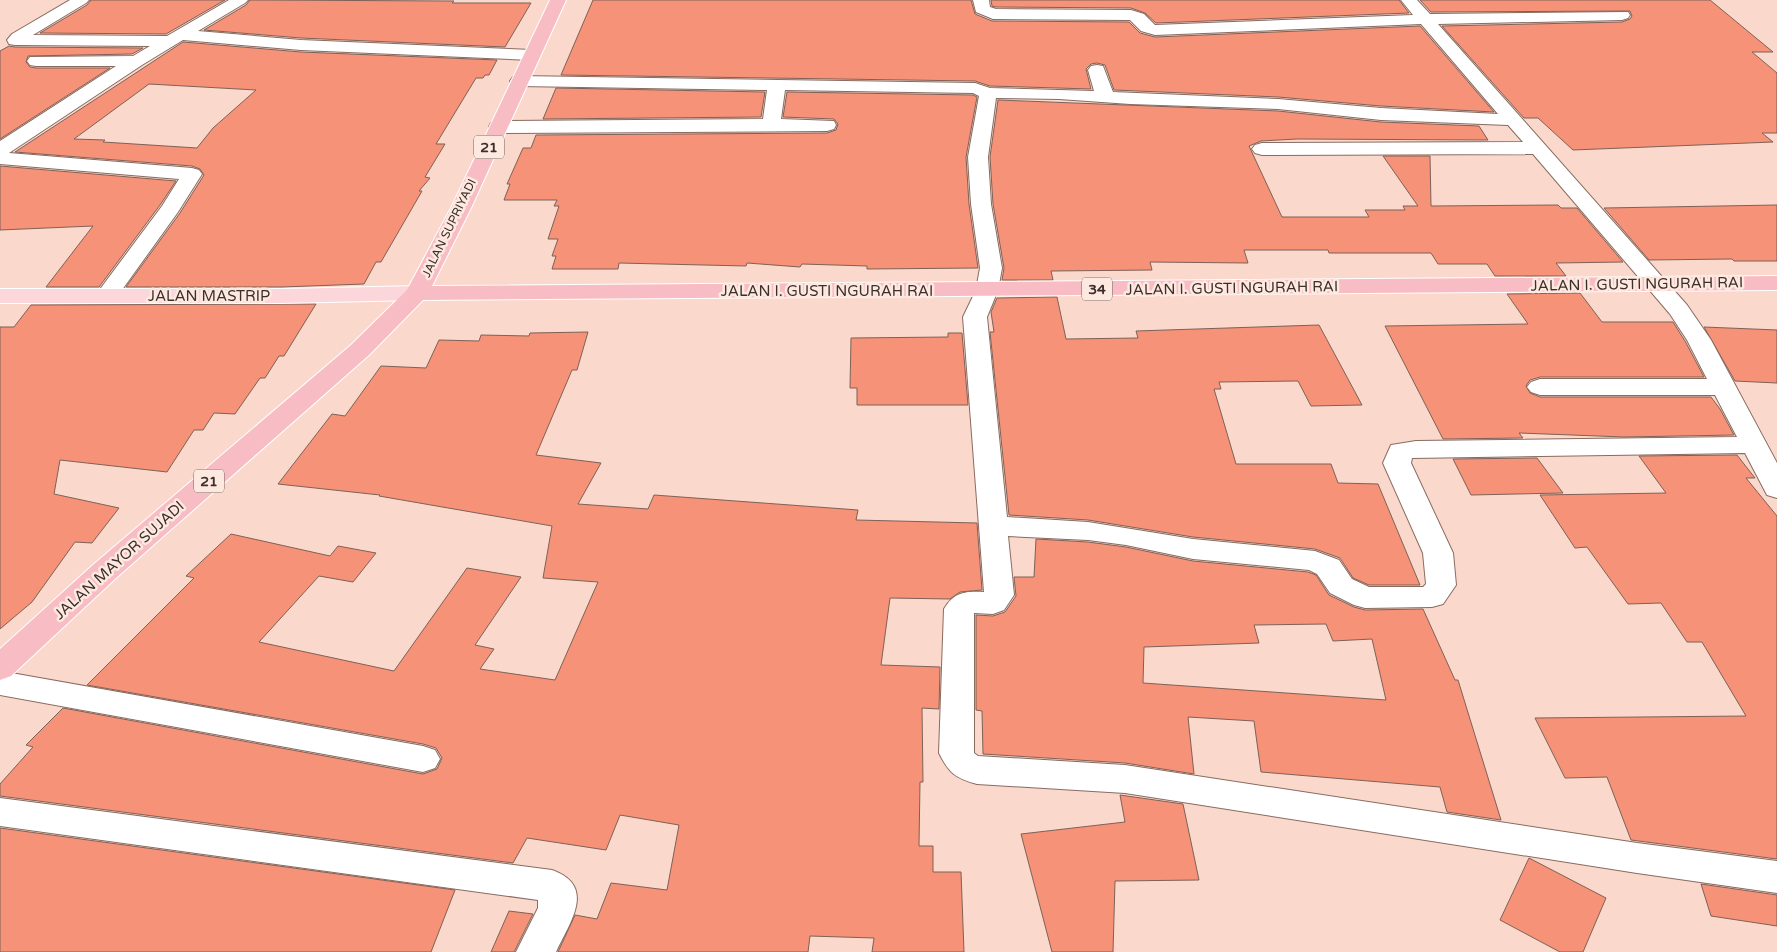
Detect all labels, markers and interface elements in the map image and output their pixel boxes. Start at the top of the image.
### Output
road number: 21 [474,136,504,158]
street label: JALAN SUPRIYADI [419,176,479,280]
street label: JALAN I. GUSTI NGURAH RAI [1531,273,1743,295]
street label: JALAN I. GUSTI NGURAH RAI [1126,277,1338,299]
road number: 34 [1082,278,1112,300]
street label: JALAN I. GUSTI NGURAH RAI [721,282,933,300]
street label: JALAN MASTRIP [148,287,270,305]
road number: 21 [194,470,224,492]
street label: JALAN MAYOR SUJADI [50,497,188,623]

